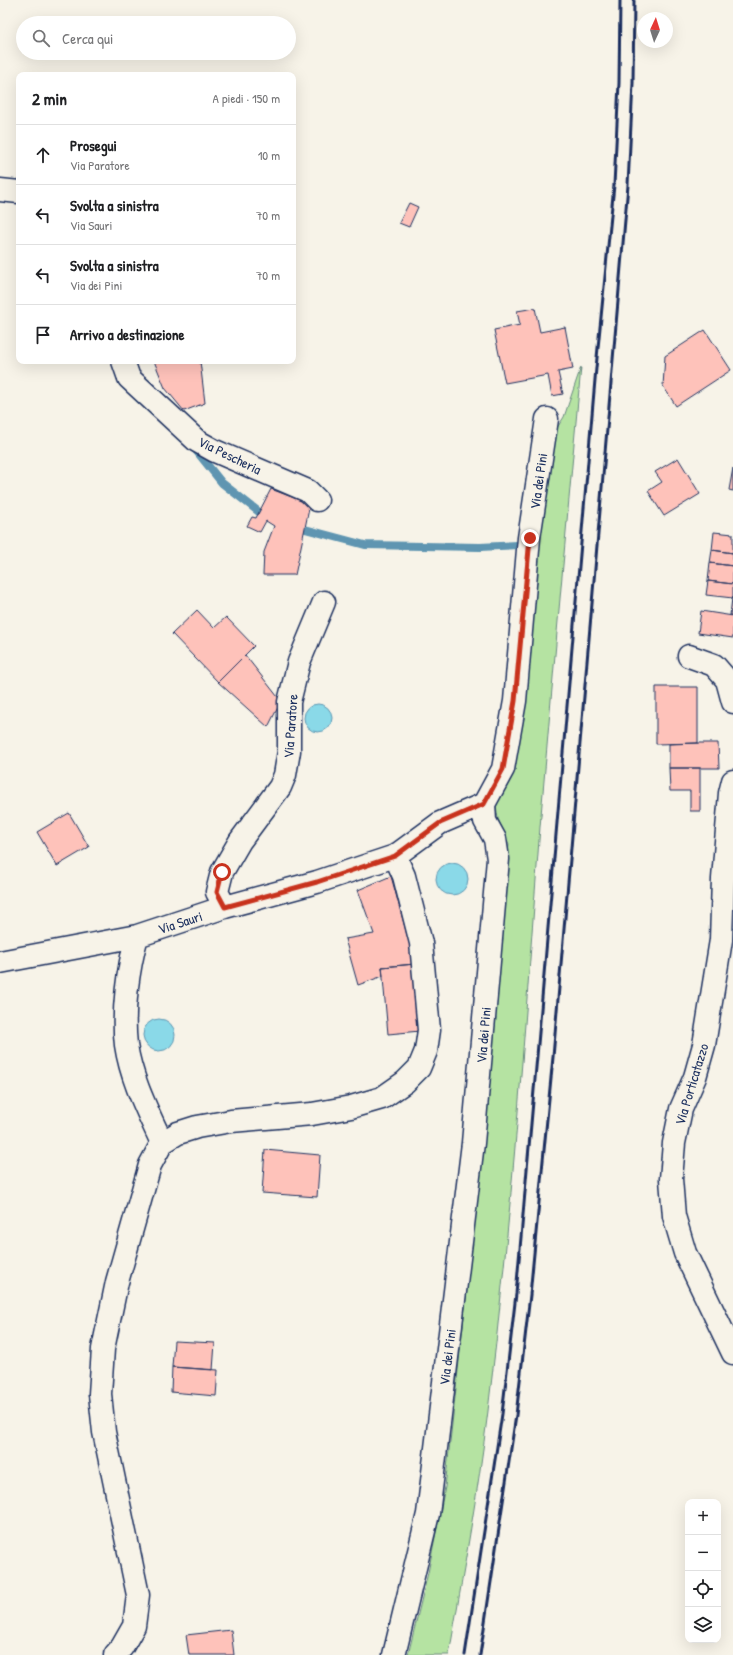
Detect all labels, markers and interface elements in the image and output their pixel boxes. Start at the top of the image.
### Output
north arrow [637,12,673,48]
search box [16,16,296,60]
icon: search [30,27,52,49]
text: Cerca qui [62,28,113,49]
text: 2 min [32,87,67,110]
text: A piedi · 150 m [213,89,280,107]
text: Prosegui [70,135,117,156]
icon: ahead [32,144,54,166]
text: 10 m [258,146,280,164]
text: Via Paratore [70,156,130,174]
text: Svolta a sinistra [70,195,159,216]
icon: left [32,204,54,226]
text: 70 m [256,206,280,224]
text: Via Sauri [70,216,112,234]
text: Svolta a sinistra [70,255,159,276]
icon: left [32,264,54,286]
text: 70 m [256,266,280,284]
text: Via dei Pini [70,276,122,294]
icon: arrive [32,324,54,346]
text: Arrivo a destinazione [70,324,184,345]
street label: Via Pescheria [195,431,265,479]
street label: Via dei Pini [525,452,551,510]
route end [521,529,539,547]
street label: Via Paratore [278,693,302,759]
route start [213,863,231,881]
street label: Via Sauri [155,906,205,938]
street label: Via dei Pini [471,1006,495,1064]
street label: Via Porticatazzo [670,1041,713,1127]
street label: Via dei Pini [434,1328,460,1386]
map controls [685,1499,721,1643]
button: + [685,1499,721,1535]
button: − [685,1535,721,1571]
button: locate [685,1571,721,1607]
button: layers [685,1607,721,1643]

